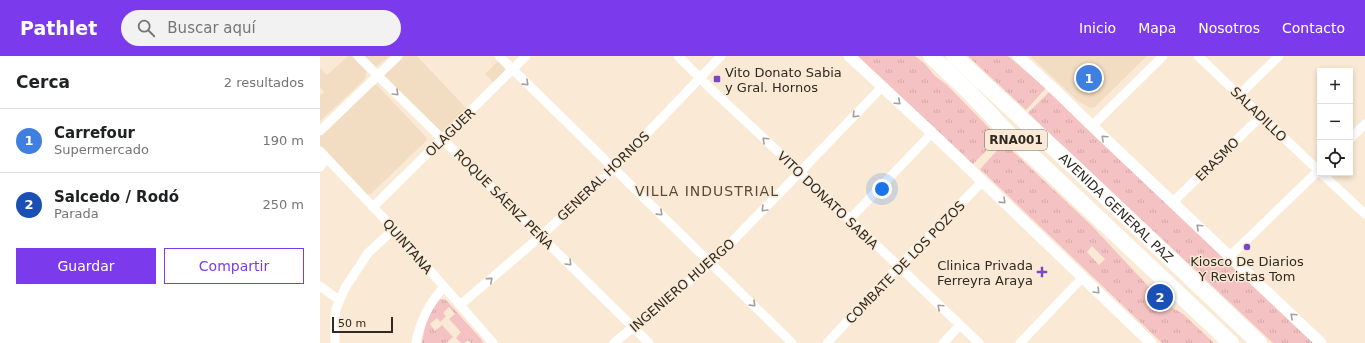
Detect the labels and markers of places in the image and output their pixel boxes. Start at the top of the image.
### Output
pin: 1 [1076,63,1102,93]
place label: Vito Donato Sabia y Gral. Hornos [725,65,842,95]
marker: Vito Donato Sabia y Gral. Hornos [712,74,722,84]
marker: Kiosco De Diarios Y Revistas Tom [1242,242,1252,252]
place label: Kiosco De Diarios Y Revistas Tom [1190,254,1304,284]
place label: Clinica Privada Ferreyra Araya [937,258,1033,288]
marker: Clinica Privada Ferreyra Araya [1036,266,1048,278]
pin: 2 [1147,282,1173,312]

